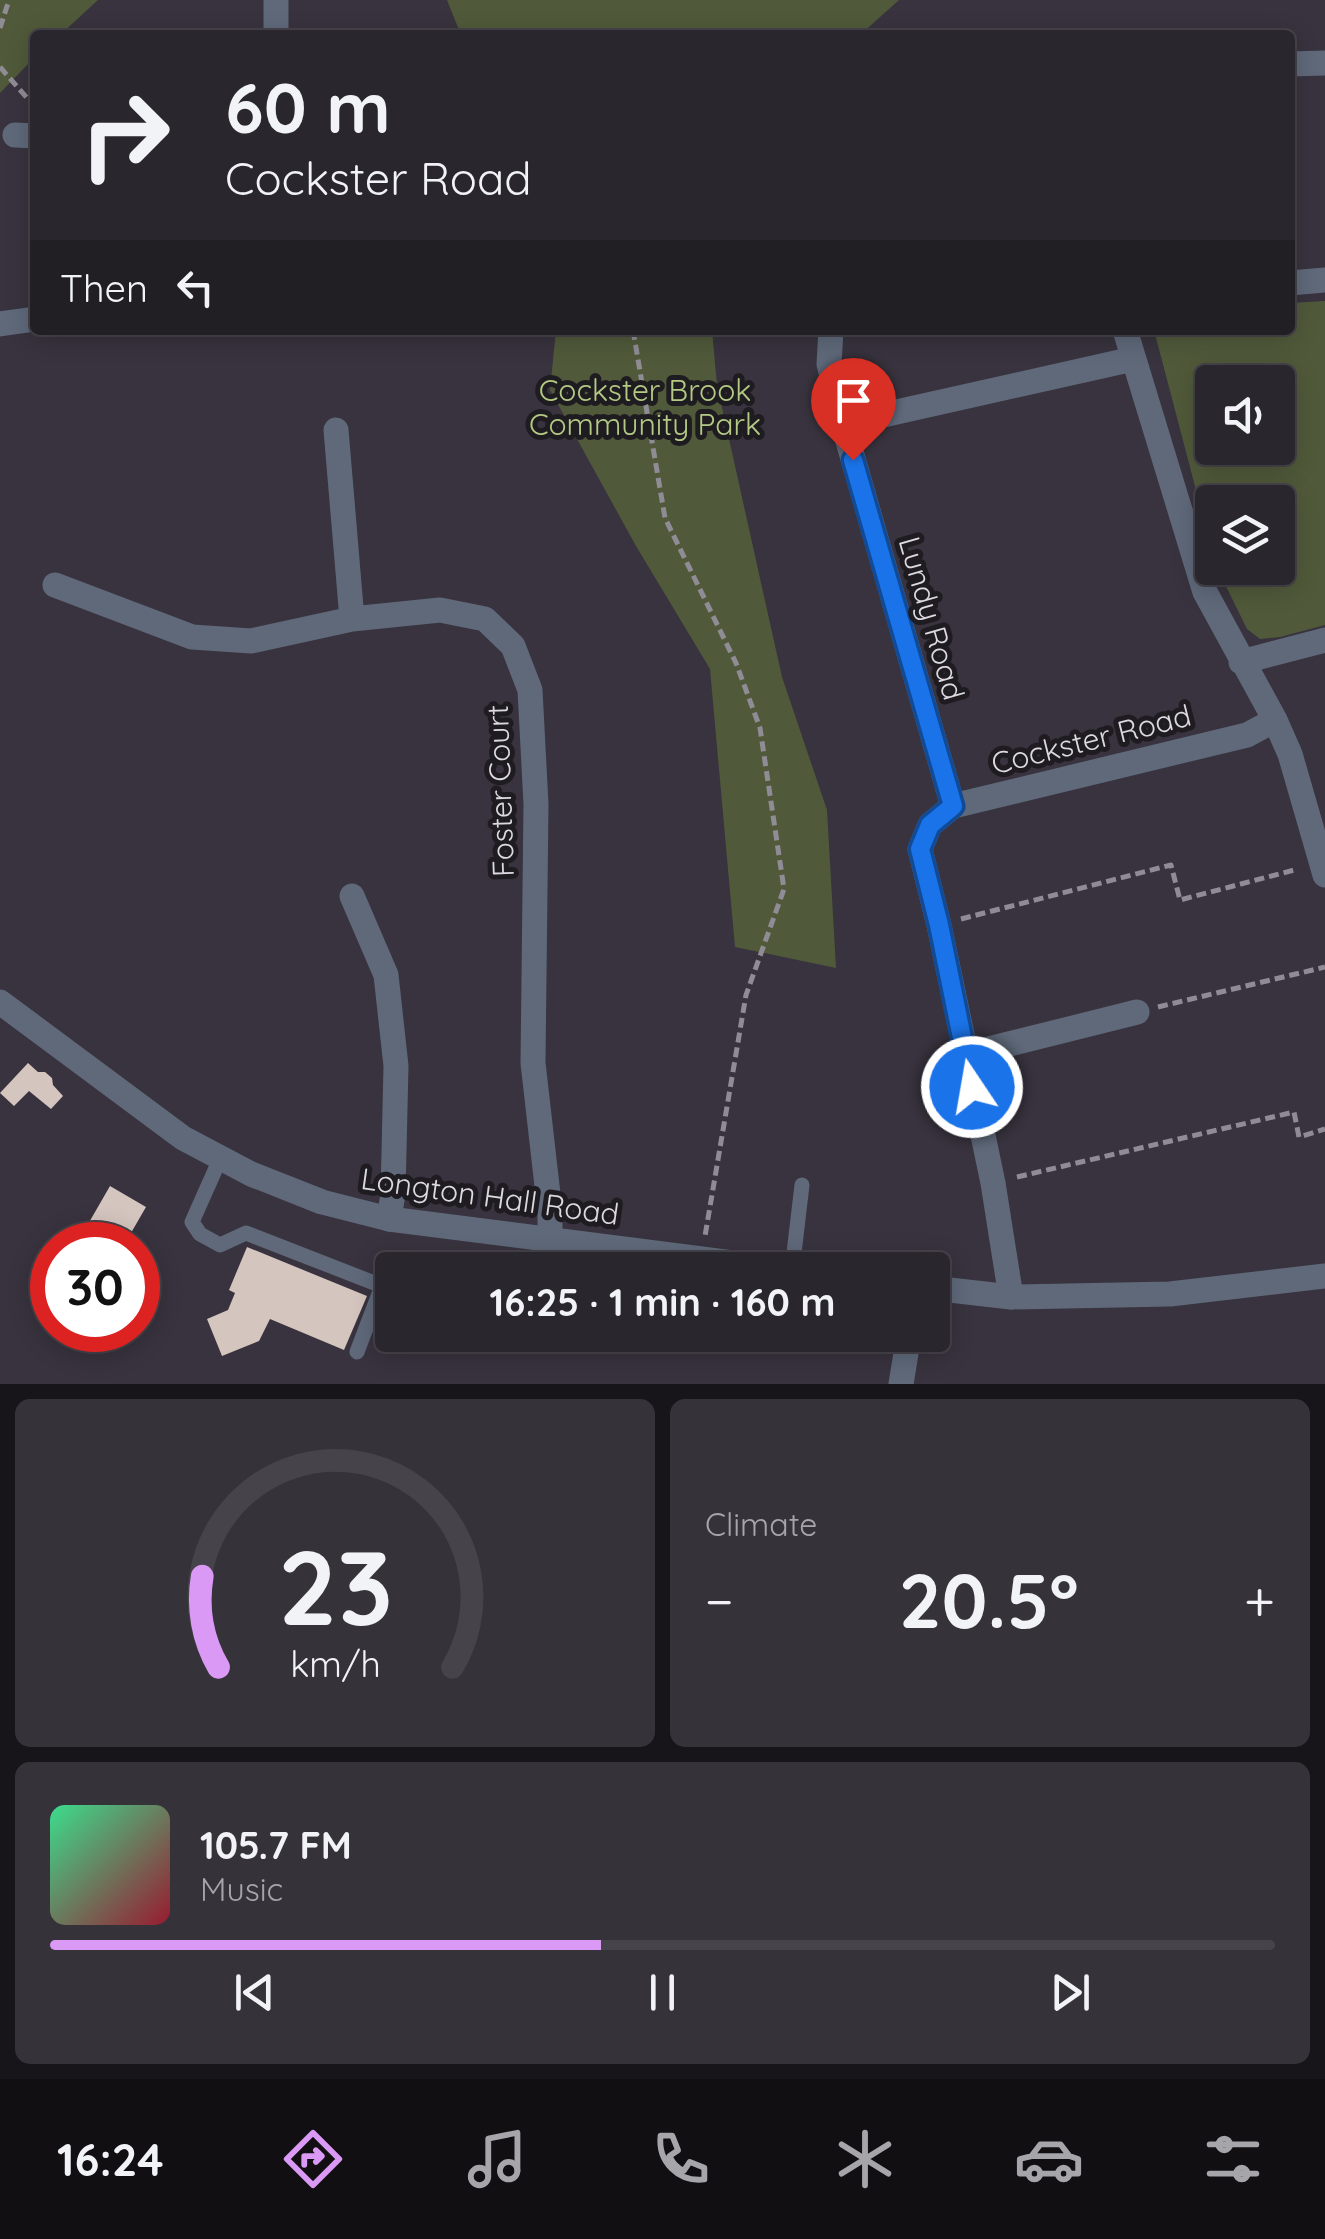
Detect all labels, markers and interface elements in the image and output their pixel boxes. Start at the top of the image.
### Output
text: 60 m [225,63,391,151]
icon: right [60,70,190,200]
text: Cockster Road [225,150,532,206]
icon: left [168,260,223,315]
text: Then [60,264,148,312]
pin [811,358,896,461]
map controls [1195,365,1295,585]
button: sound [1195,365,1295,465]
park label: Cockster Brook Community Park [529,371,761,443]
icon: arrive [826,373,881,428]
button: layers [1195,485,1295,585]
street label: Lundy Road [891,532,973,704]
street label: Cockster Road [987,696,1195,782]
street label: Foster Court [478,704,522,878]
position arrow [920,1035,1024,1139]
street label: Longton Hall Road [359,1159,621,1233]
speed limit sign: 30 [30,1222,160,1352]
text: 16:25 · 1 min · 160 m [490,1278,836,1326]
text: Climate [705,1504,817,1544]
text: 23 [277,1521,393,1651]
text: 20.5° [899,1553,1079,1647]
text: − [705,1566,734,1635]
text: + [1244,1566,1275,1635]
text: km/h [290,1641,380,1686]
text: 105.7 FM [200,1821,352,1869]
text: Music [200,1869,283,1909]
icon: previous [227,1965,282,2020]
icon: pause [635,1965,690,2020]
icon: next [1043,1965,1098,2020]
icon: directions [278,2124,348,2194]
icon: music [462,2124,532,2194]
icon: phone [646,2124,716,2194]
icon: climate [830,2124,900,2194]
icon: car [1014,2124,1084,2194]
icon: filters [1198,2124,1268,2194]
text: 16:24 [57,2131,164,2187]

